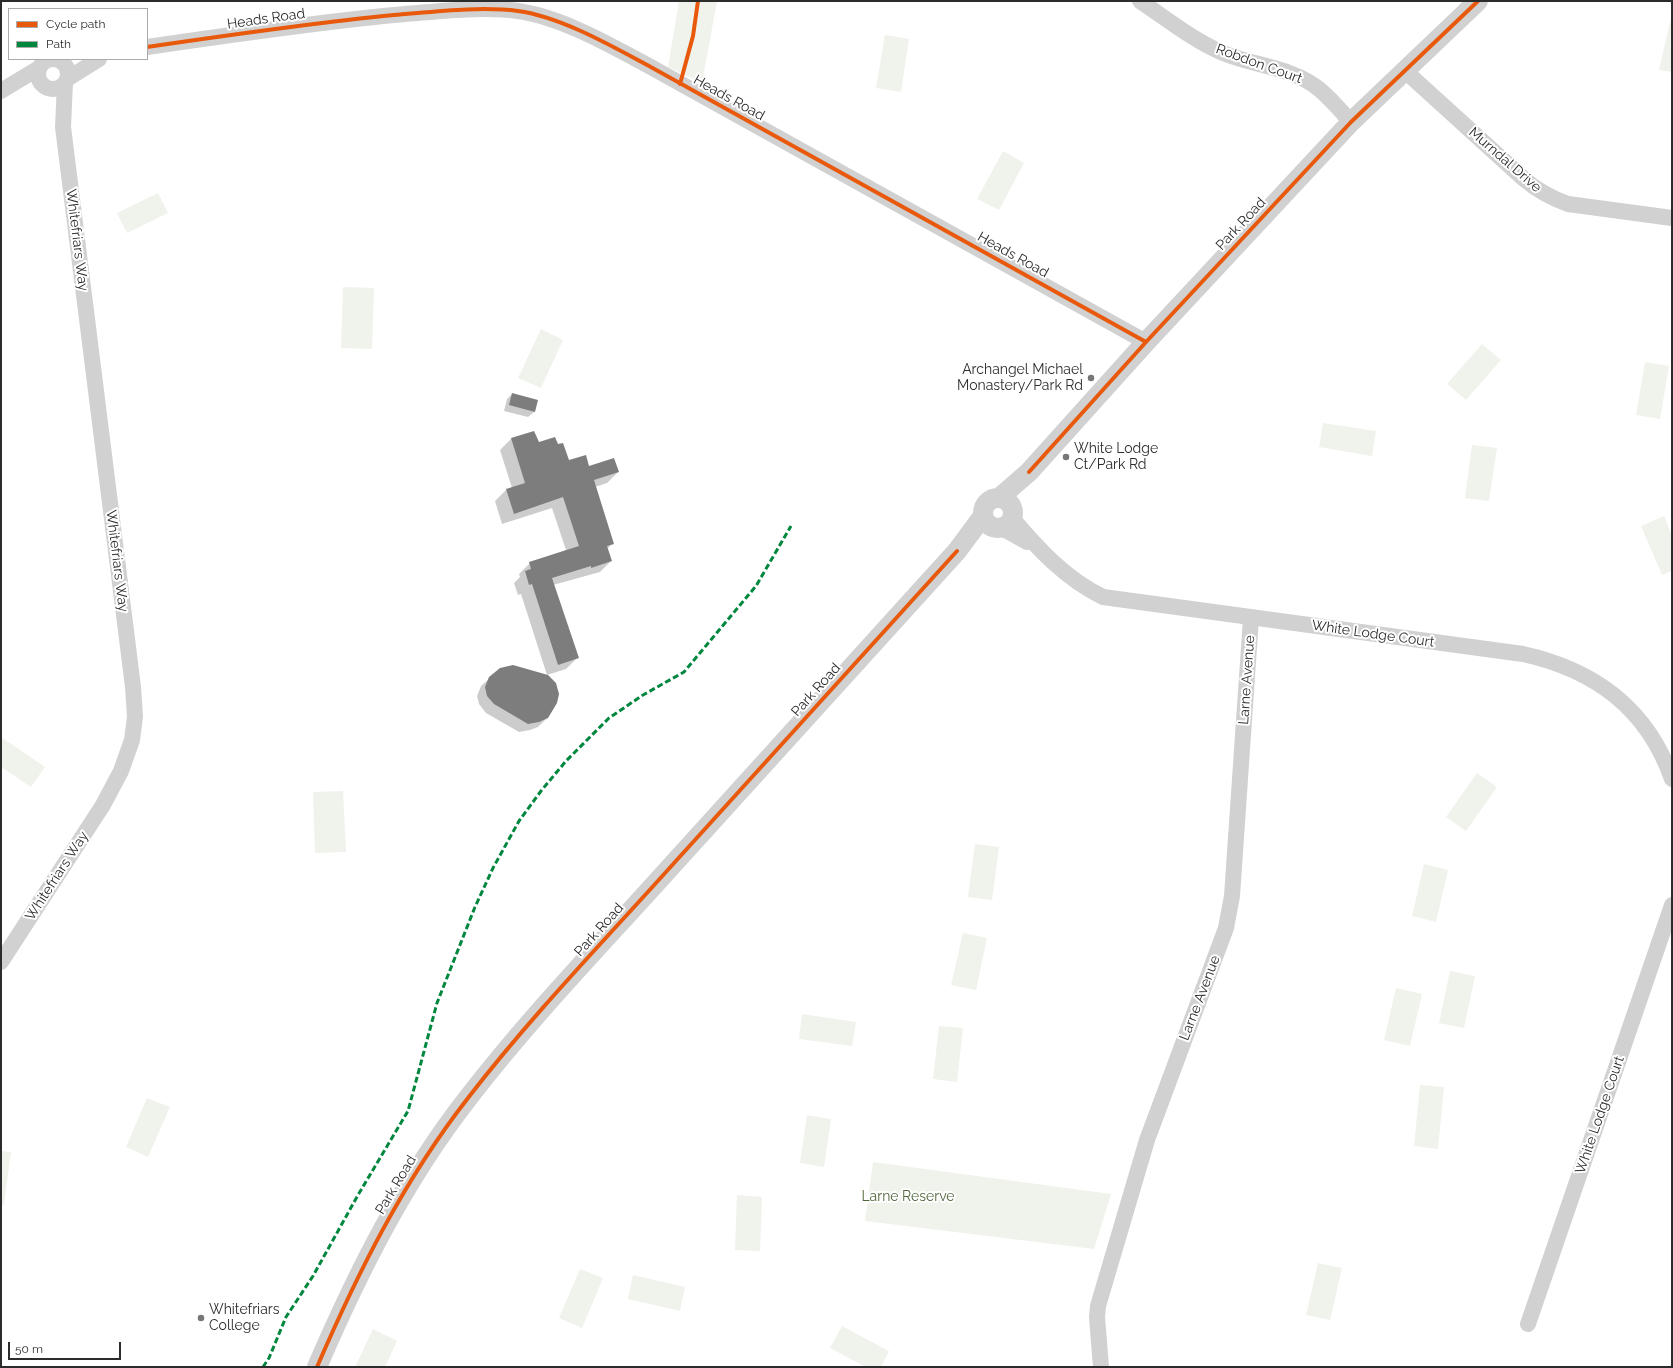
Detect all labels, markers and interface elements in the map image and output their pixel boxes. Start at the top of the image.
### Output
street label: Heads Road [226,5,306,33]
legend [8,8,148,60]
text: Cycle path [46,17,105,31]
text: Path [46,37,71,51]
street label: Robdon Court [1214,41,1304,87]
street label: Heads Road [691,72,767,124]
street label: Murndal Drive [1465,124,1545,196]
street label: Whitefriars Way [62,188,92,292]
street label: Park Road [1212,194,1270,254]
street label: Heads Road [975,229,1051,281]
place label: Archangel Michael Monastery/Park Rd [957,362,1083,394]
marker: Archangel Michael Monastery/Park Rd [1086,373,1096,383]
place label: White Lodge Ct/Park Rd [1074,441,1158,474]
marker: White Lodge Ct/Park Rd [1061,452,1071,462]
street label: Whitefriars Way [102,509,132,613]
street label: White Lodge Court [1311,617,1435,651]
street label: Larne Avenue [1235,635,1259,725]
street label: Park Road [788,660,844,720]
street label: Whitefriars Way [22,828,92,924]
street label: Park Road [571,900,627,960]
street label: Larne Avenue [1176,953,1224,1043]
street label: White Lodge Court [1572,1054,1628,1176]
street label: Park Road [372,1152,420,1218]
park label: Larne Reserve [861,1189,955,1205]
place label: Whitefriars College [209,1302,279,1334]
marker: Whitefriars College [196,1313,206,1323]
scale bar [10,1334,123,1360]
text: 50 m [15,1342,43,1356]

